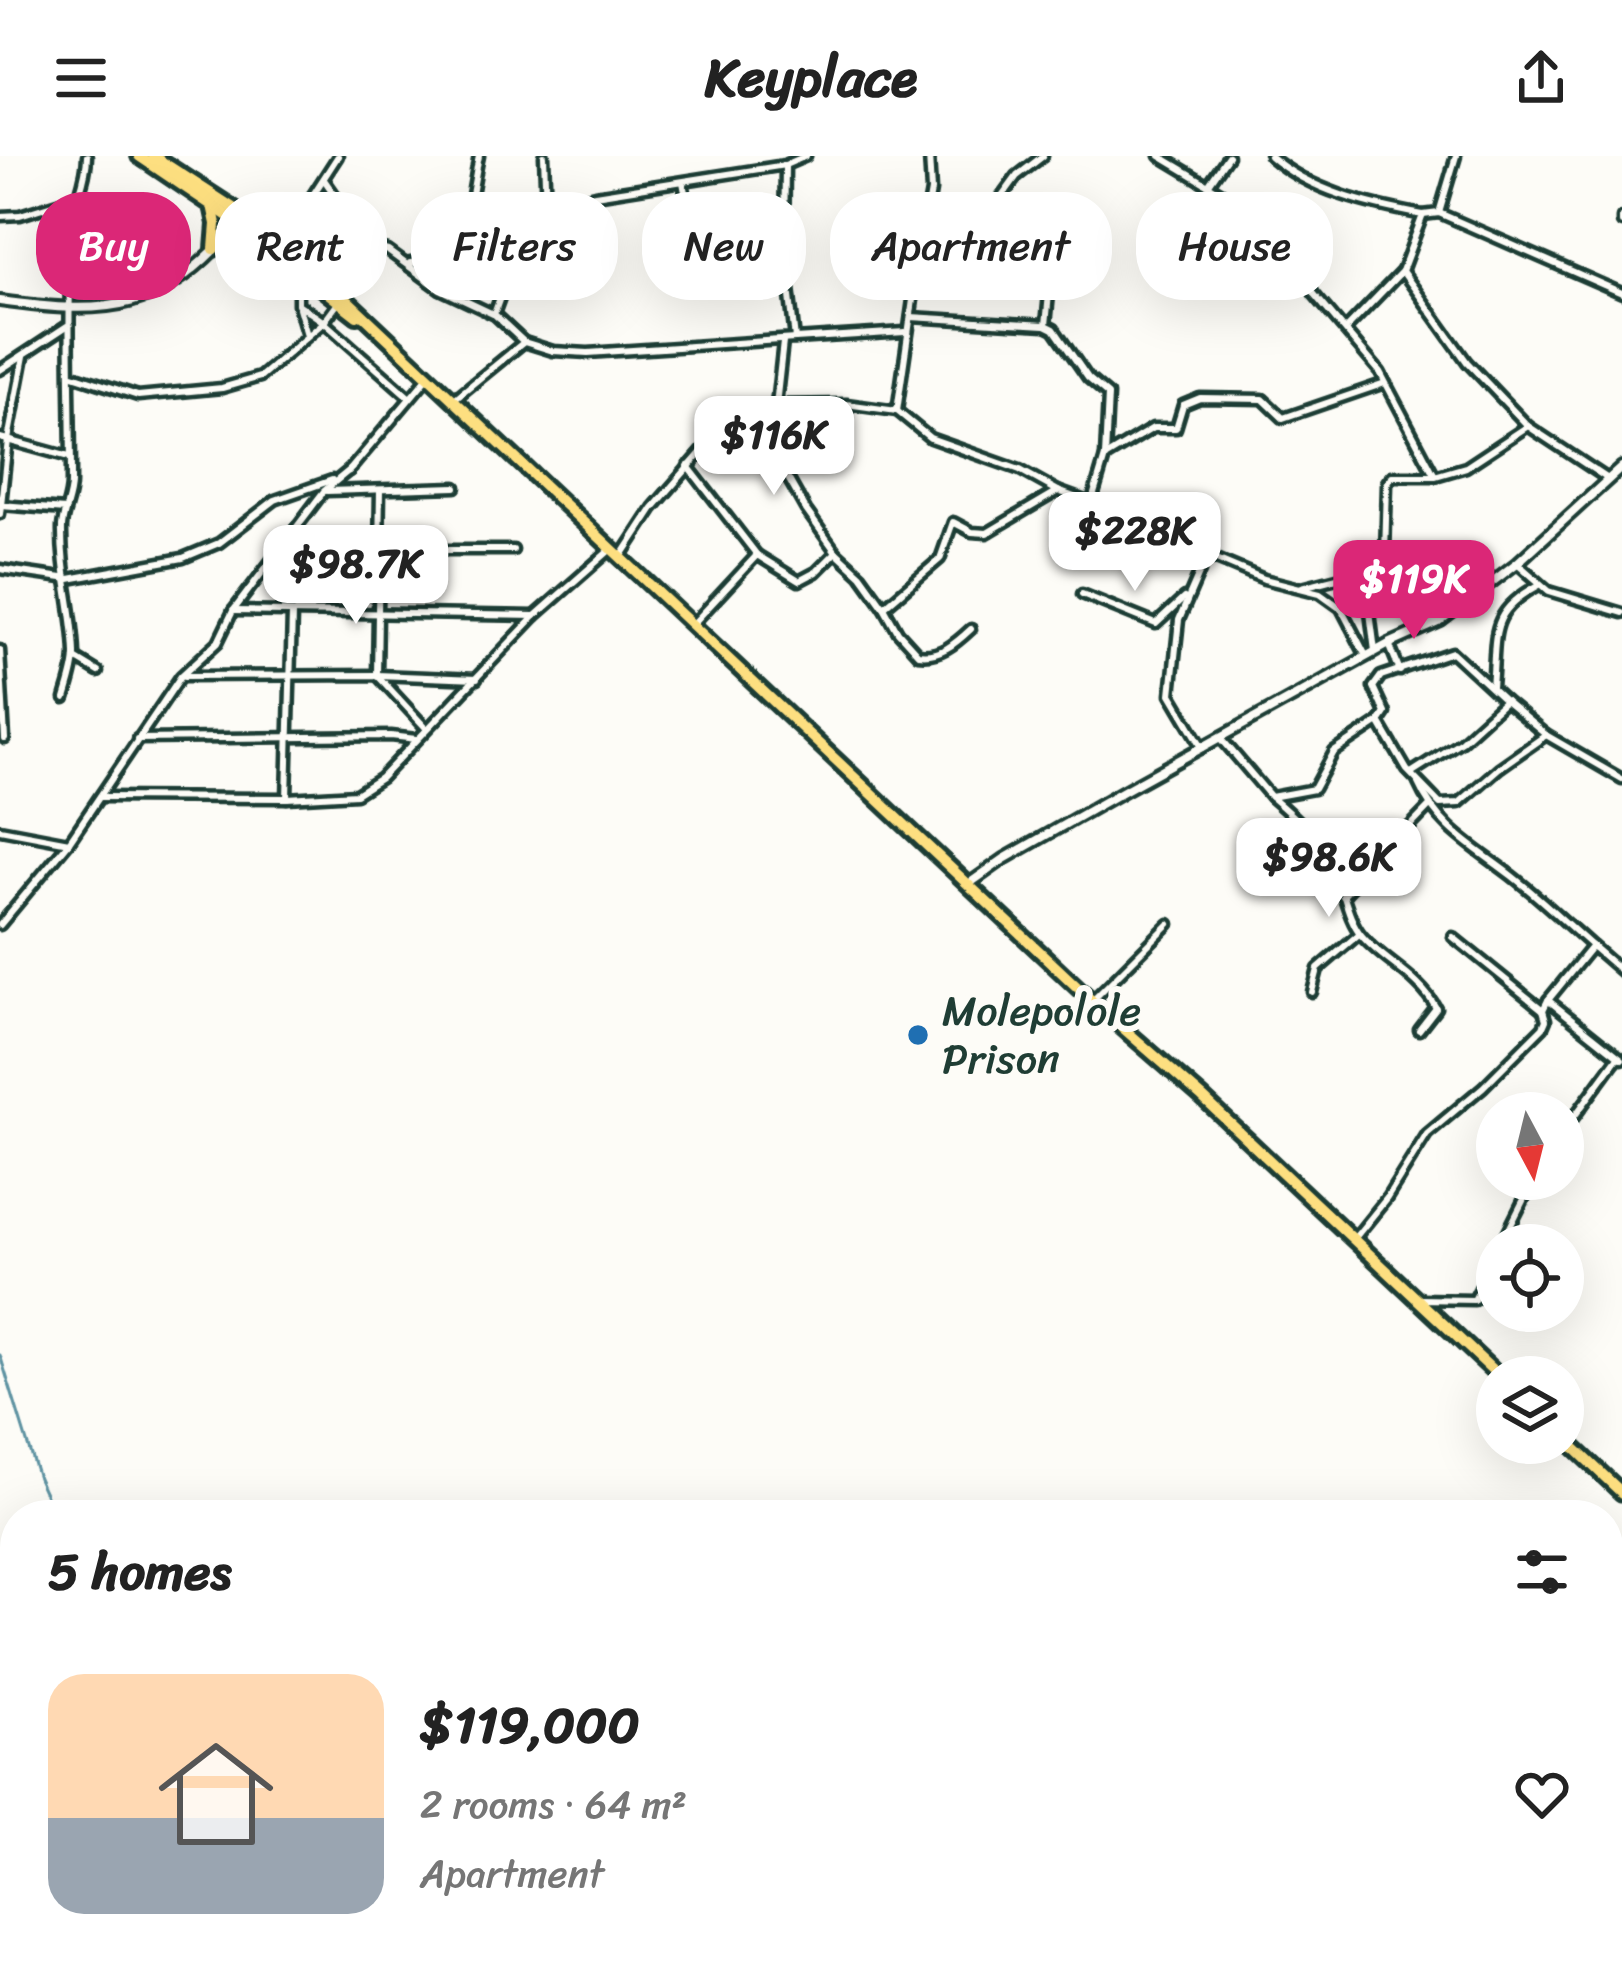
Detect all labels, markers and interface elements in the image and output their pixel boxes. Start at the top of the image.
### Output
text: Keyplace [705,30,917,126]
icon: menu [48,45,114,111]
icon: share [1508,45,1574,111]
chip: Buy [36,192,191,300]
chip: Rent [215,192,387,300]
chip: Filters [411,192,618,300]
chip: New [642,192,806,300]
chip: Apartment [830,192,1112,300]
chip: House [1136,192,1333,300]
pin: $116K [690,396,858,498]
text: $116K [721,400,827,469]
pin: $228K [1051,492,1219,594]
text: $228K [1076,496,1194,565]
pin: $98.7K [258,525,454,627]
text: $98.7K [290,529,422,598]
pin: $119K [1330,540,1498,642]
text: $119K [1360,544,1468,613]
pin: $98.6K [1231,818,1427,920]
text: $98.6K [1263,822,1395,891]
place label: Molepolole Prison [942,974,1141,1096]
marker: Molepolole Prison [905,1022,931,1048]
north arrow [1476,1092,1584,1200]
map controls [1476,1092,1584,1464]
button: locate [1476,1224,1584,1332]
button: layers [1476,1356,1584,1464]
text: 5 homes [48,1527,231,1617]
icon: filters [1509,1539,1575,1605]
text: $119,000 [420,1680,640,1770]
icon: home [144,1722,288,1866]
icon: heart [1509,1761,1575,1827]
text: 2 rooms · 64 m² [420,1770,687,1839]
text: Apartment [420,1839,604,1908]

